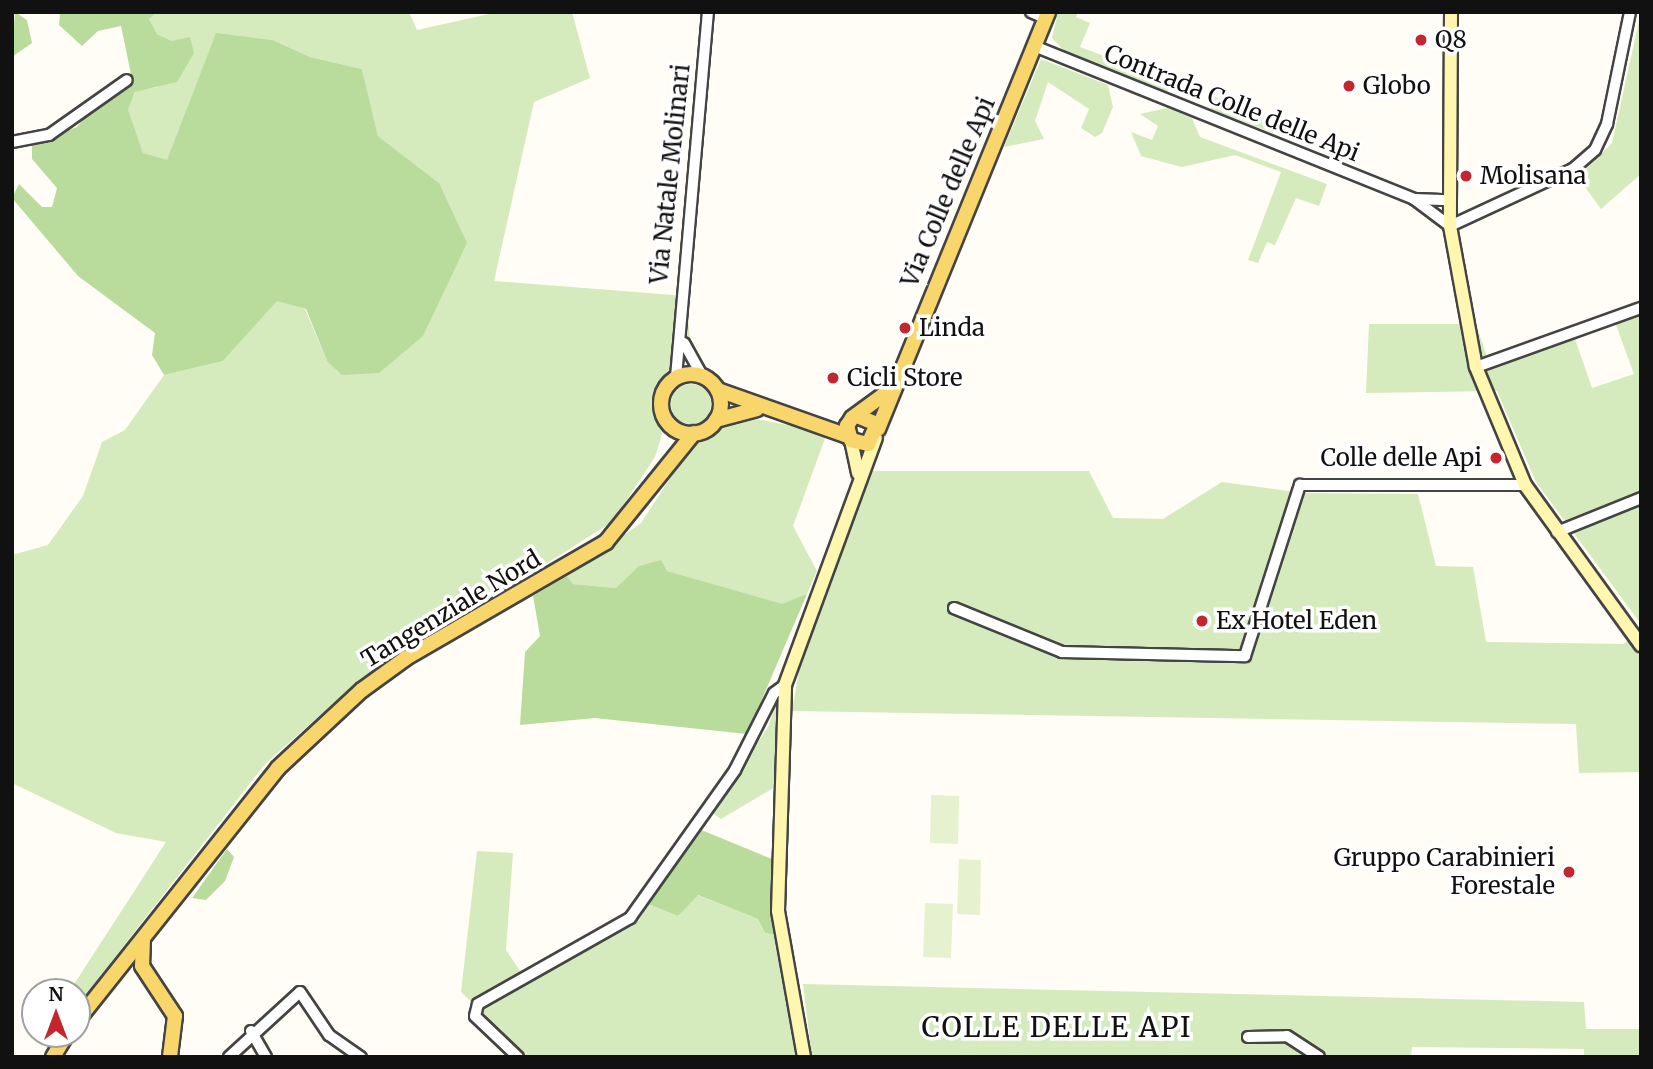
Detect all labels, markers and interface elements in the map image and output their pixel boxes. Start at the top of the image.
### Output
place label: Q8 [1435,26,1467,54]
marker: Q8 [1413,32,1429,48]
street label: Contrada Colle delle Api [1100,39,1364,167]
street label: Via Natale Molinari [644,62,696,286]
place label: Globo [1363,72,1431,100]
marker: Globo [1341,78,1357,94]
street label: Via Colle delle Api [895,93,1001,291]
place label: Molisana [1480,162,1586,190]
marker: Molisana [1458,168,1474,184]
place label: Linda [919,314,985,342]
marker: Linda [897,320,913,336]
place label: Cicli Store [847,364,962,392]
marker: Cicli Store [825,370,841,386]
place label: Colle delle Api [1320,444,1482,472]
marker: Colle delle Api [1488,450,1504,466]
street label: Tangenziale Nord [356,544,546,674]
place label: Ex Hotel Eden [1216,607,1377,635]
marker: Ex Hotel Eden [1194,613,1210,629]
place label: Gruppo Carabinieri Forestale [1334,844,1555,900]
marker: Gruppo Carabinieri Forestale [1561,864,1577,880]
north arrow [21,978,91,1048]
text: N [48,982,64,1006]
district label: COLLE DELLE API [923,1010,1191,1044]

